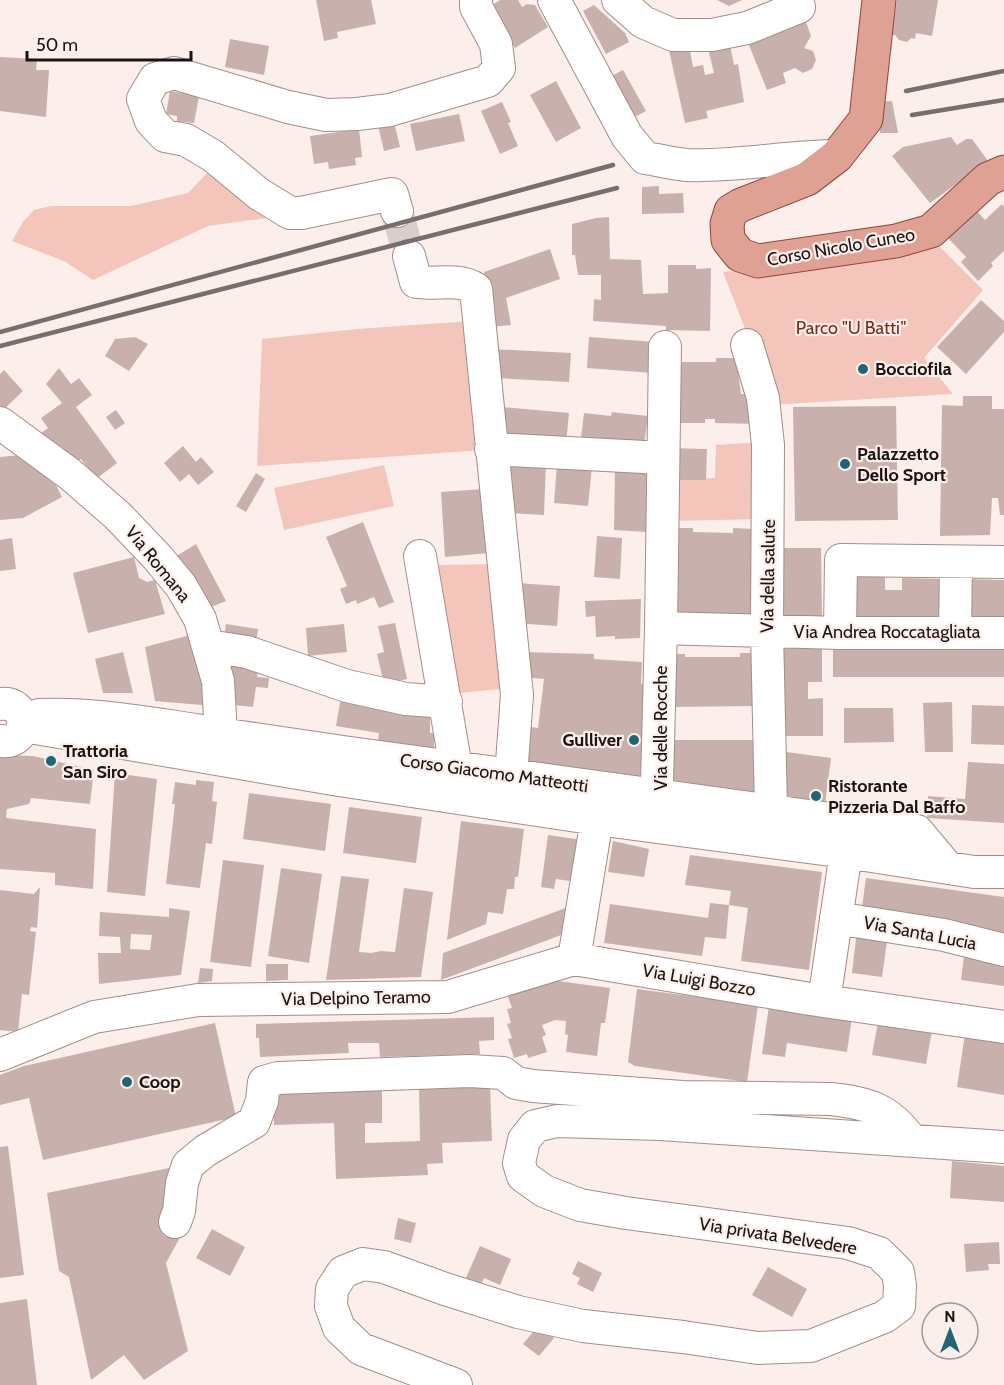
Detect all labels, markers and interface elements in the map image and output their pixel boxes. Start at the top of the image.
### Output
scale bar [27,24,190,62]
text: 50 m [36,34,78,56]
street label: Corso Nicolo Cuneo [765,223,917,271]
park label: Parco "U Batti" [796,317,906,339]
place label: Bocciofila [875,358,952,380]
marker: Bocciofila [856,362,870,376]
place label: Palazzetto Dello Sport [857,443,946,486]
marker: Palazzetto Dello Sport [838,457,852,471]
street label: Via della salute [756,519,780,633]
street label: Via Romana [121,521,196,607]
street label: Via Andrea Roccatagliata [794,621,981,643]
street label: Via delle Rocche [650,666,672,790]
place label: Gulliver [562,729,622,751]
marker: Gulliver [627,733,641,747]
place label: Trattoria San Siro [63,740,128,783]
street label: Corso Giacomo Matteotti [398,749,590,797]
marker: Trattoria San Siro [44,754,58,768]
place label: Ristorante Pizzeria Dal Baffo [828,775,965,818]
marker: Ristorante Pizzeria Dal Baffo [809,789,823,803]
street label: Via Santa Lucia [861,911,979,955]
street label: Via Luigi Bozzo [641,959,757,1001]
street label: Via Delpino Teramo [281,986,431,1010]
place label: Coop [139,1071,181,1093]
marker: Coop [120,1075,134,1089]
street label: Via privata Belvedere [697,1213,859,1259]
north arrow [920,1301,980,1361]
text: N [944,1307,956,1326]

